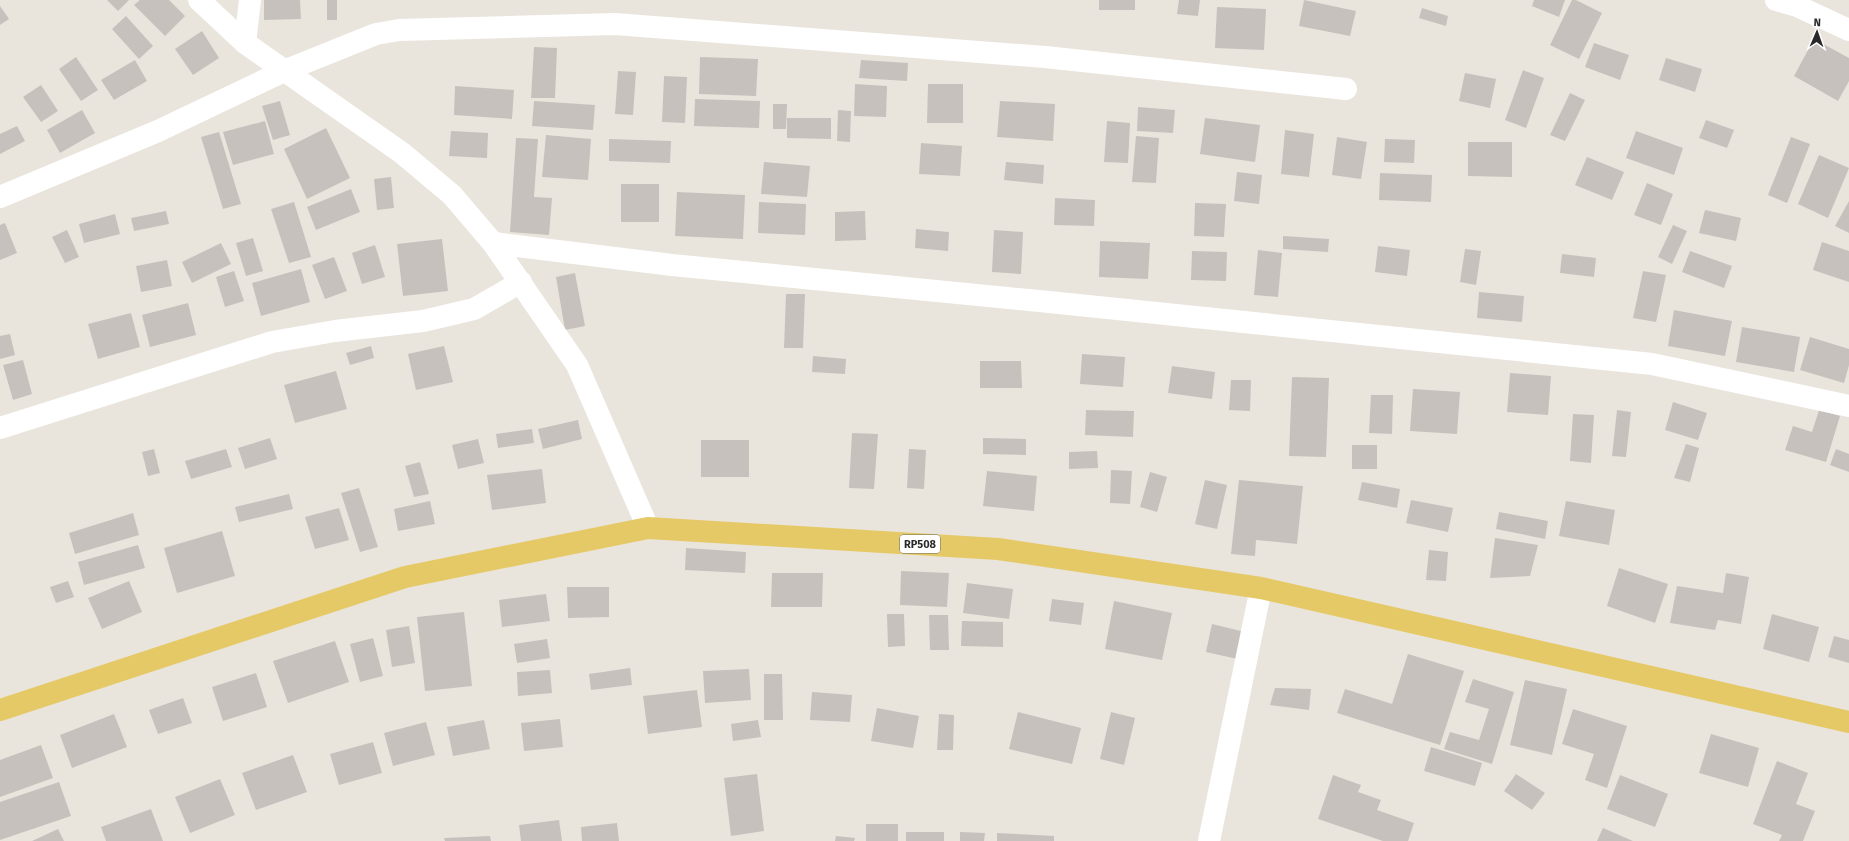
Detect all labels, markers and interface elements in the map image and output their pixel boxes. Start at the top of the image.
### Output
north arrow [1797,12,1837,52]
text: N [1813,16,1821,29]
road number: RP508 [900,535,940,553]

